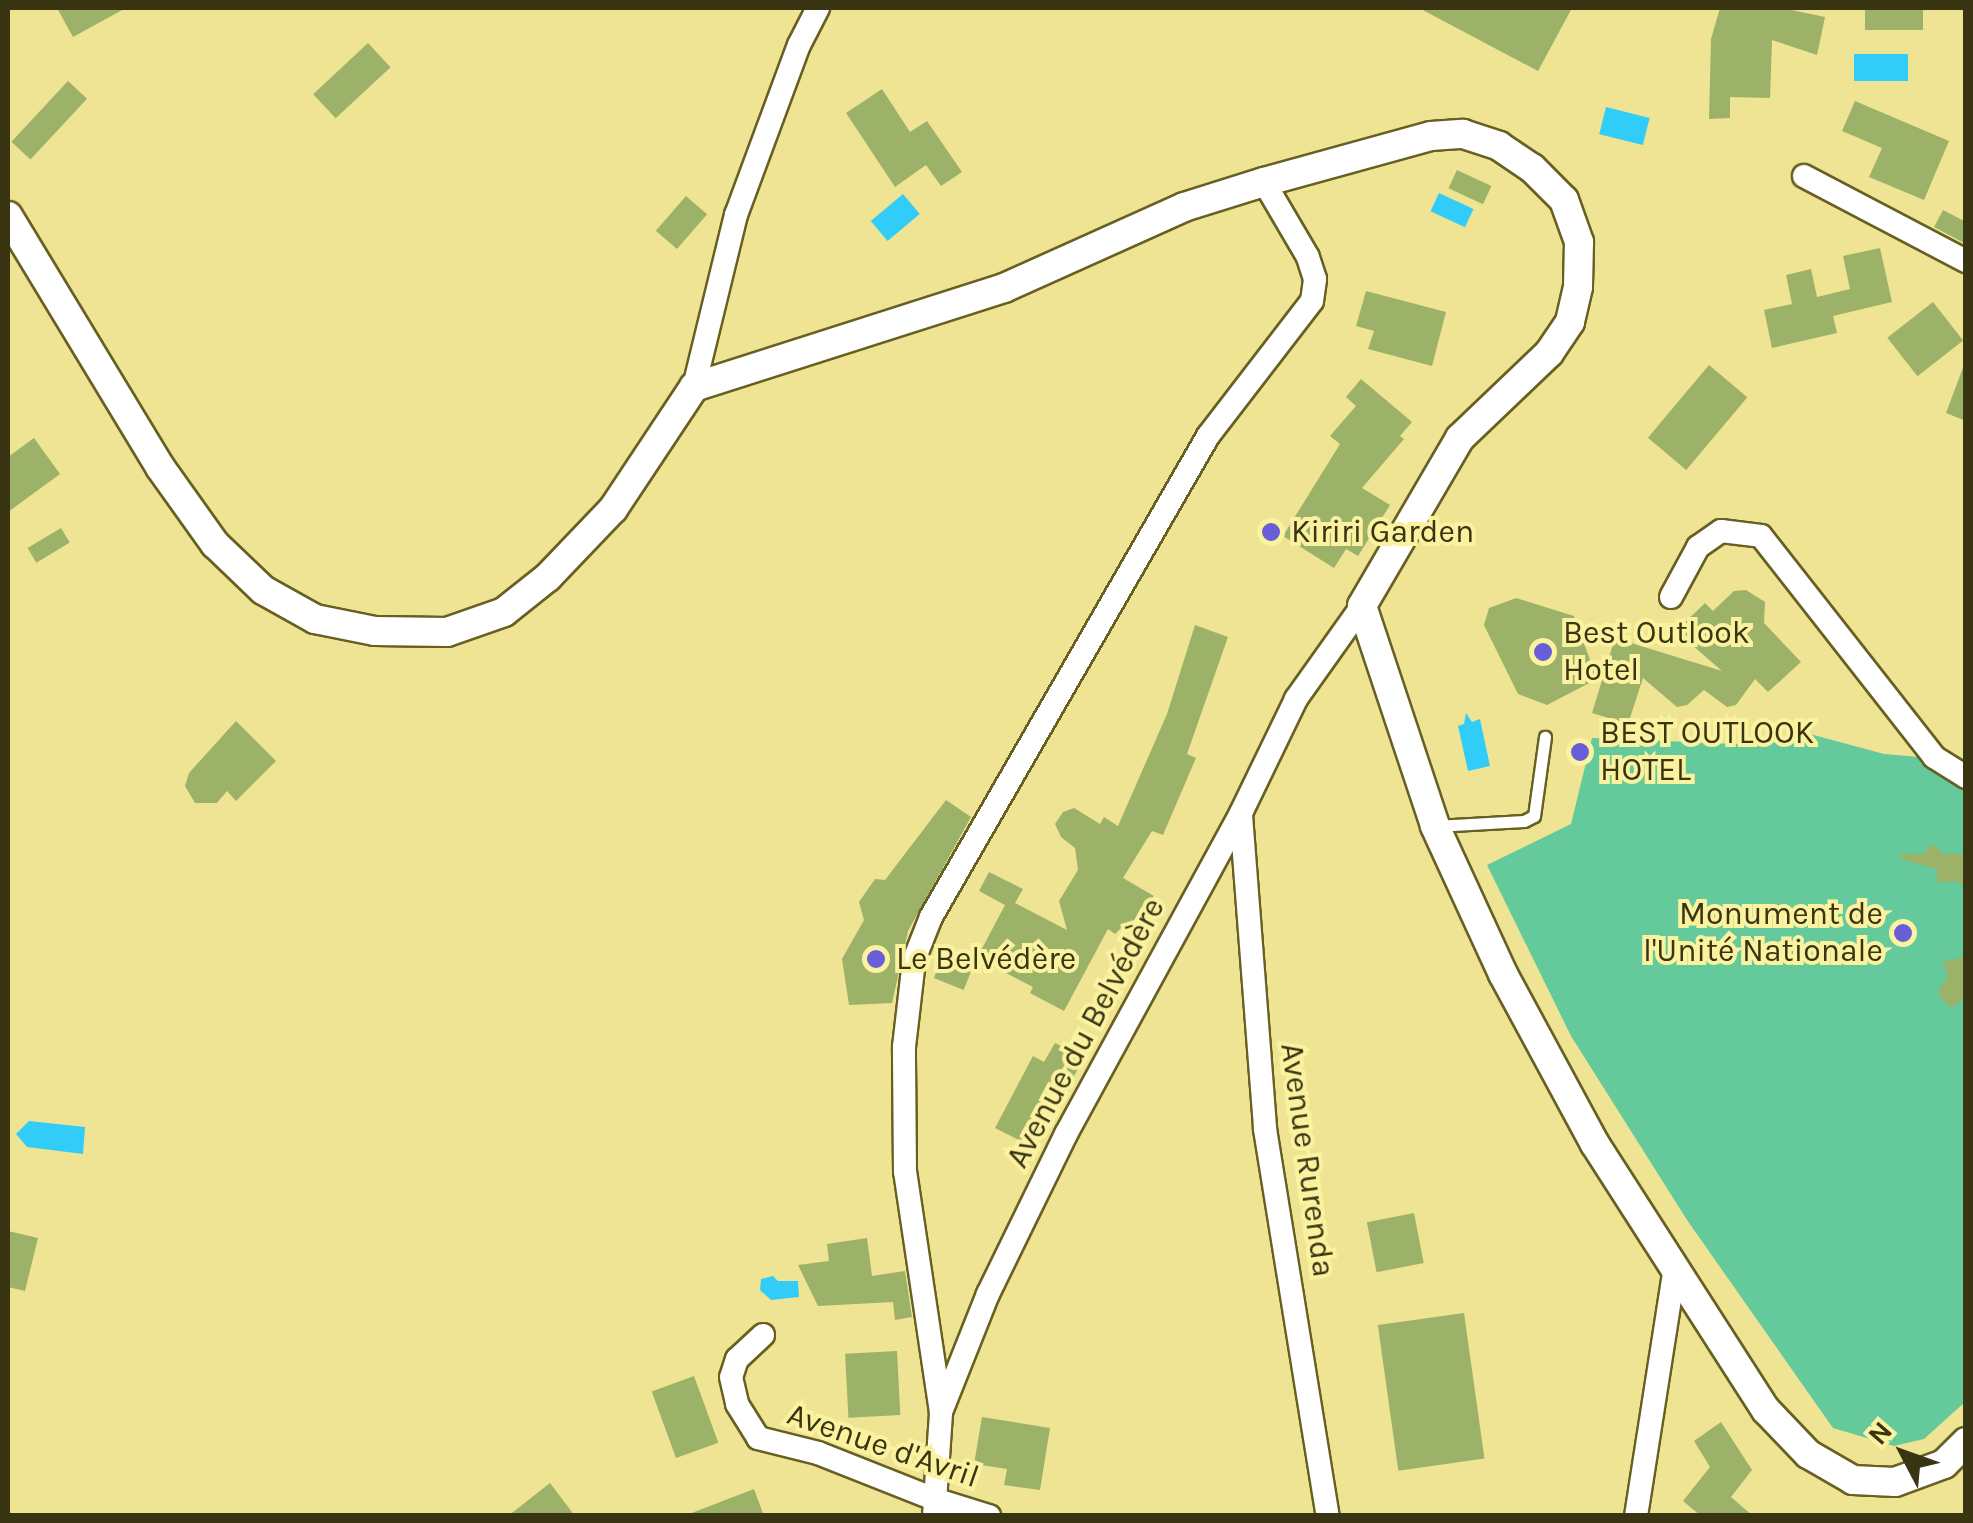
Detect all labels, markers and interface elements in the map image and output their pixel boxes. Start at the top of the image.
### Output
place label: Kiriri Garden [1291,513,1474,551]
marker: Kiriri Garden [1260,521,1282,543]
place label: Best Outlook Hotel [1563,615,1750,690]
marker: Best Outlook Hotel [1532,641,1554,663]
place label: BEST OUTLOOK HOTEL [1600,715,1814,790]
marker: BEST OUTLOOK HOTEL [1569,741,1591,763]
street label: Avenue du Belvédère [999,892,1173,1174]
place label: Monument de l'Unité Nationale [1643,896,1883,971]
marker: Monument de l'Unité Nationale [1892,922,1914,944]
place label: Le Belvédère [896,940,1076,978]
marker: Le Belvédère [865,948,887,970]
street label: Avenue Rurenda [1272,1041,1342,1279]
street label: Avenue d'Avril [782,1395,984,1497]
north arrow [1853,1403,1953,1503]
text: N [1861,1415,1899,1451]

